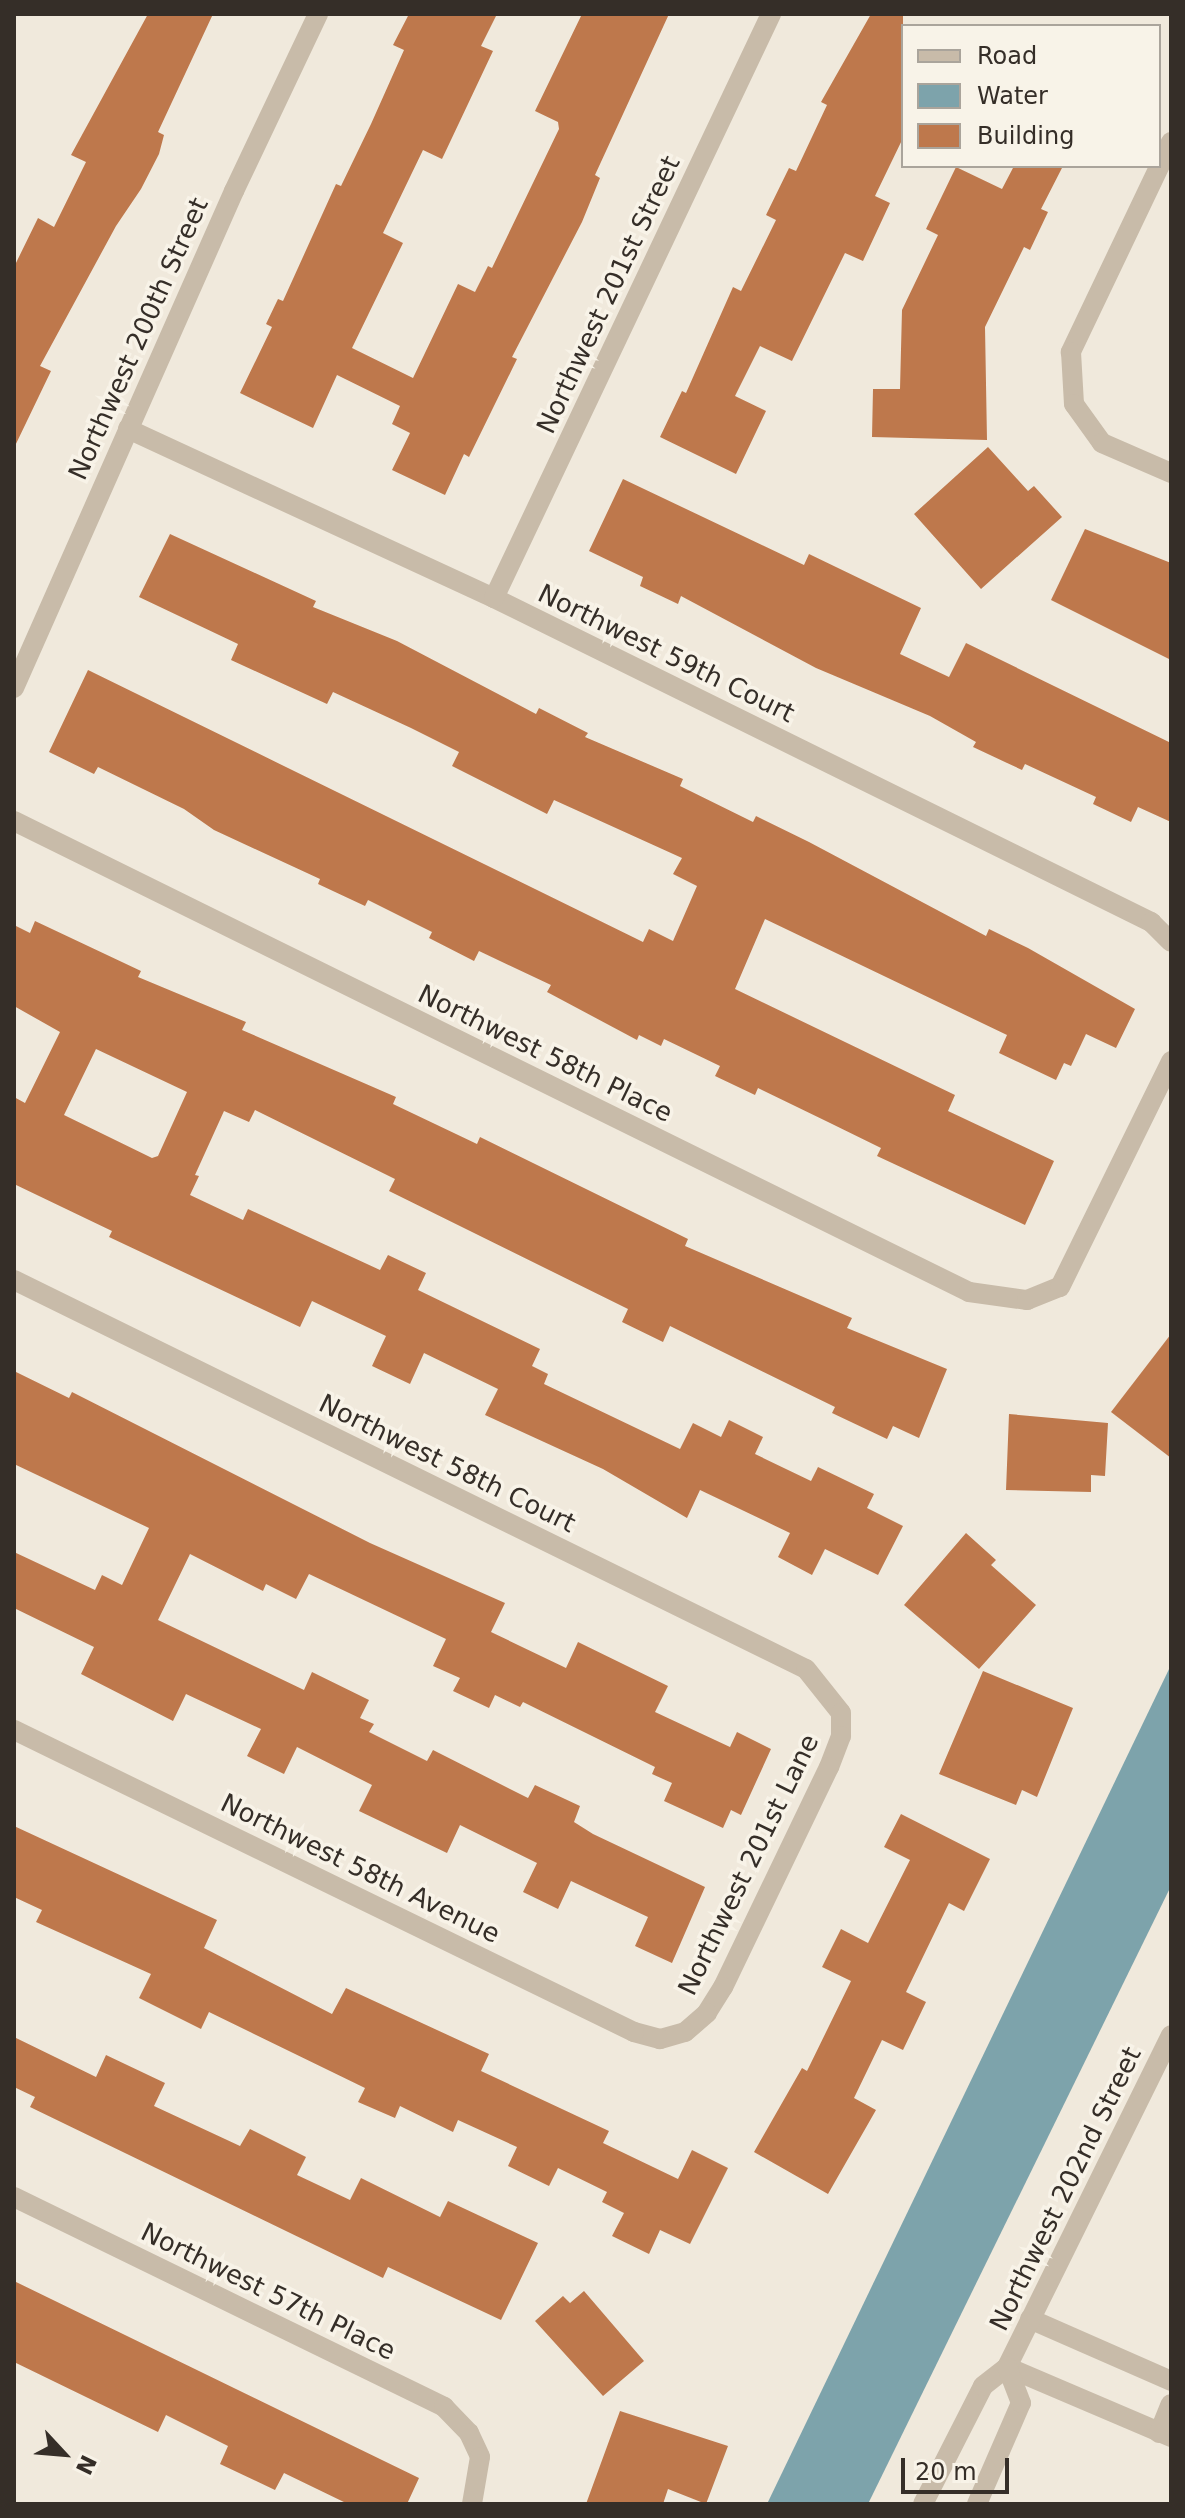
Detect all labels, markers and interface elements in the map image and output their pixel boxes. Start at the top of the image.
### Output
legend [901,24,1161,168]
text: Road [977,42,1037,70]
text: Water [977,82,1048,110]
text: Building [977,122,1074,150]
street label: Northwest 201st Street [531,151,687,439]
street label: Northwest 200th Street [63,193,215,485]
street label: Northwest 59th Court [533,578,799,730]
street label: Northwest 58th Place [413,979,677,1129]
street label: Northwest 58th Court [314,1388,580,1540]
street label: Northwest 201st Lane [672,1729,826,2001]
street label: Northwest 58th Avenue [215,1788,505,1950]
street label: Northwest 202nd Street [984,2042,1148,2336]
street label: Northwest 57th Place [136,2217,400,2367]
north arrow [24,2414,104,2494]
scale bar [905,2442,1013,2492]
text: N [71,2451,101,2478]
text: 20 m [915,2458,977,2486]

